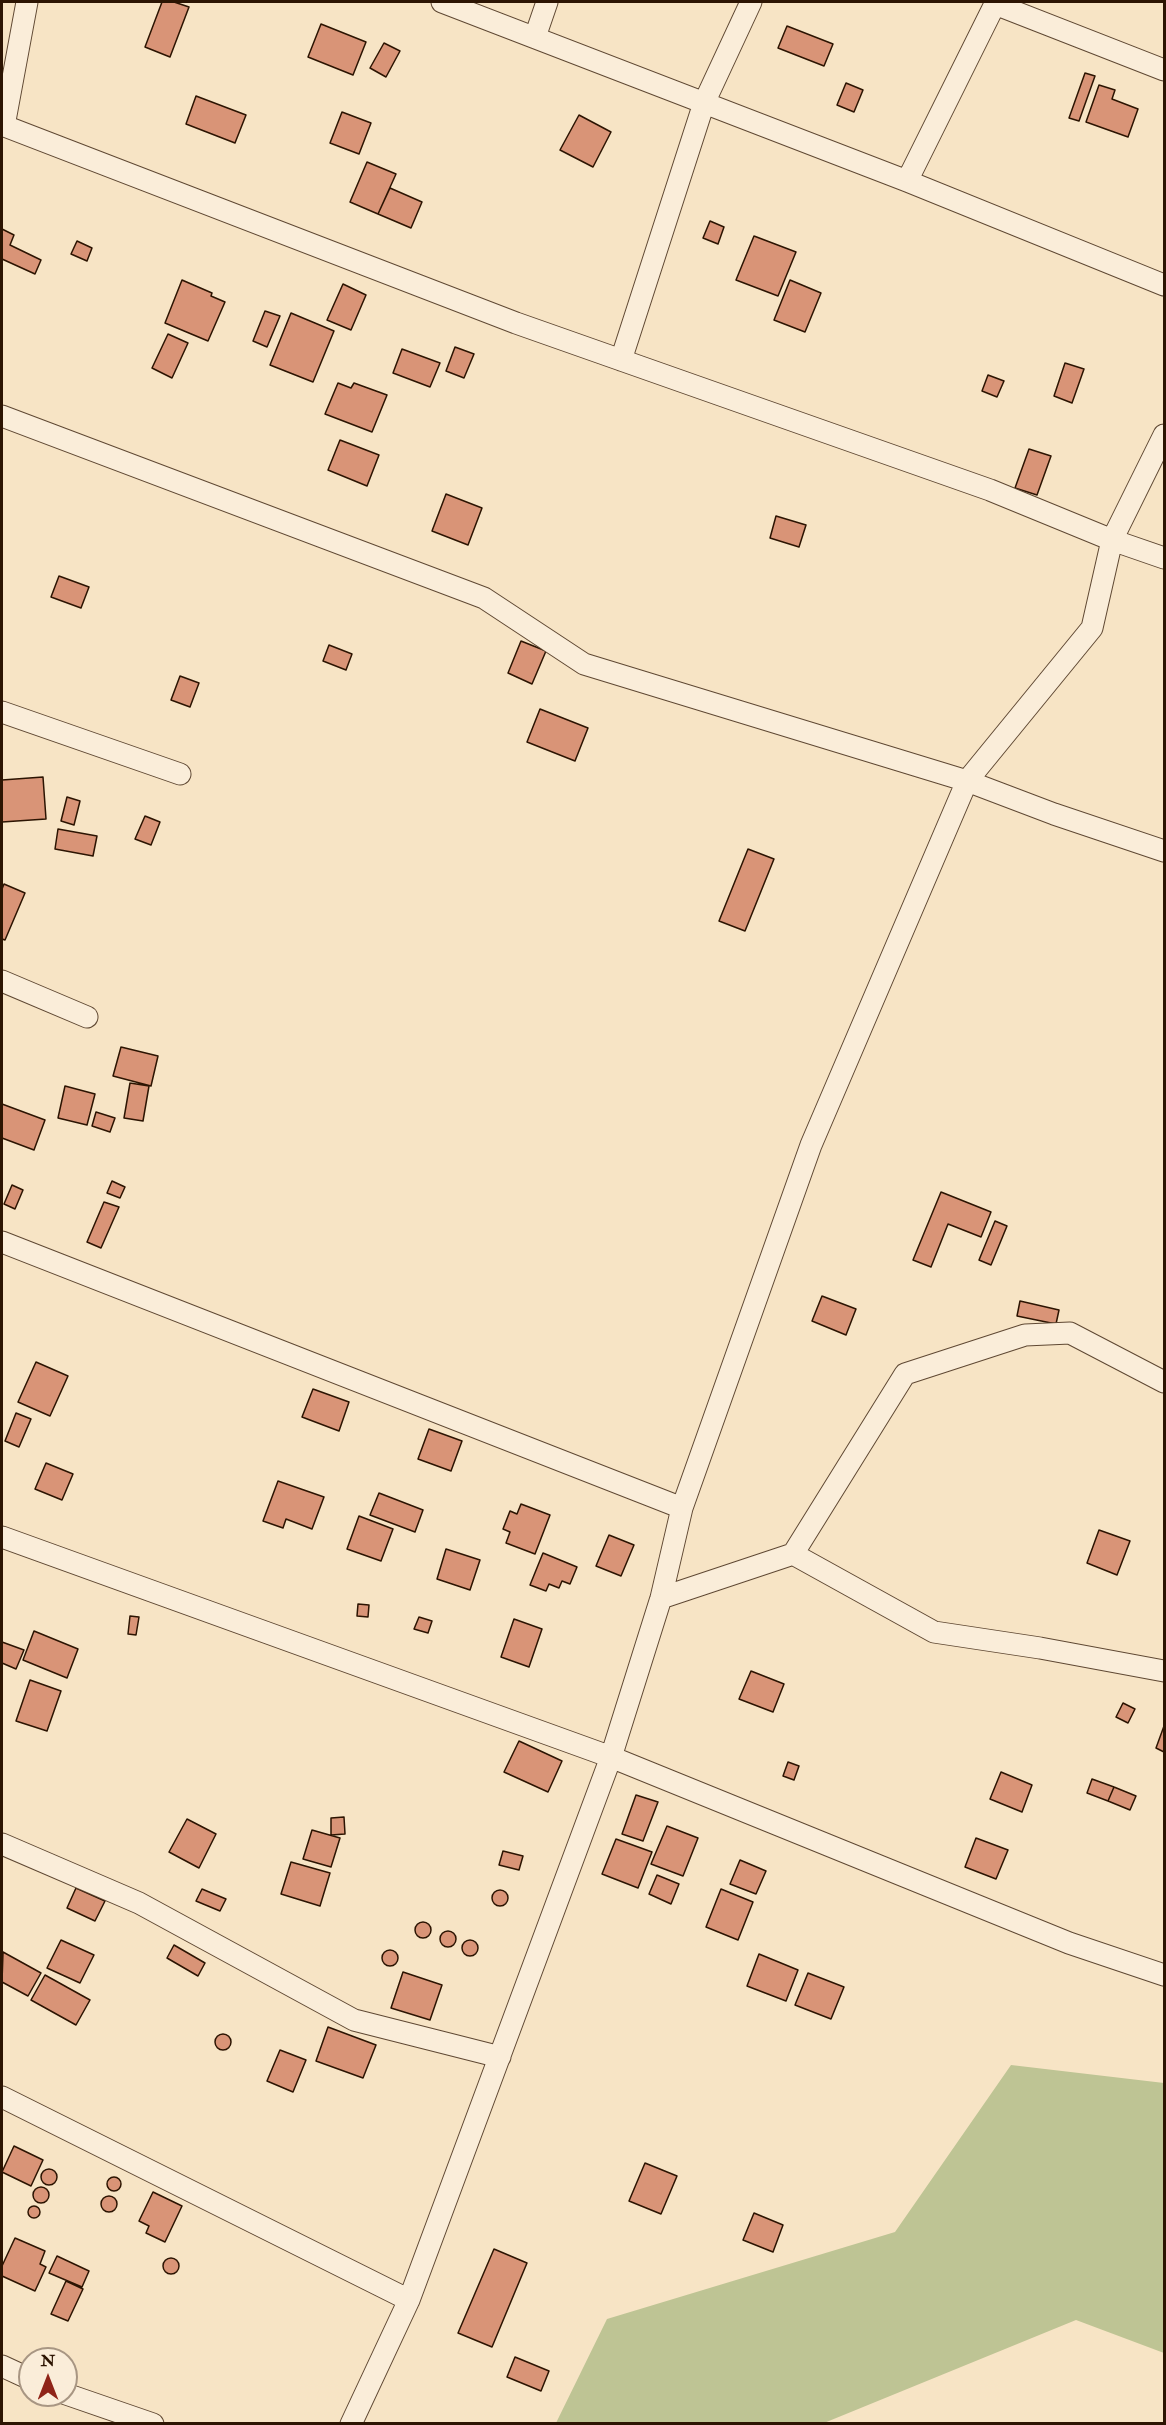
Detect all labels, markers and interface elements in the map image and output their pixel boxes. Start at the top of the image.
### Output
north arrow [18,2347,78,2407]
text: N [41,2351,55,2371]

